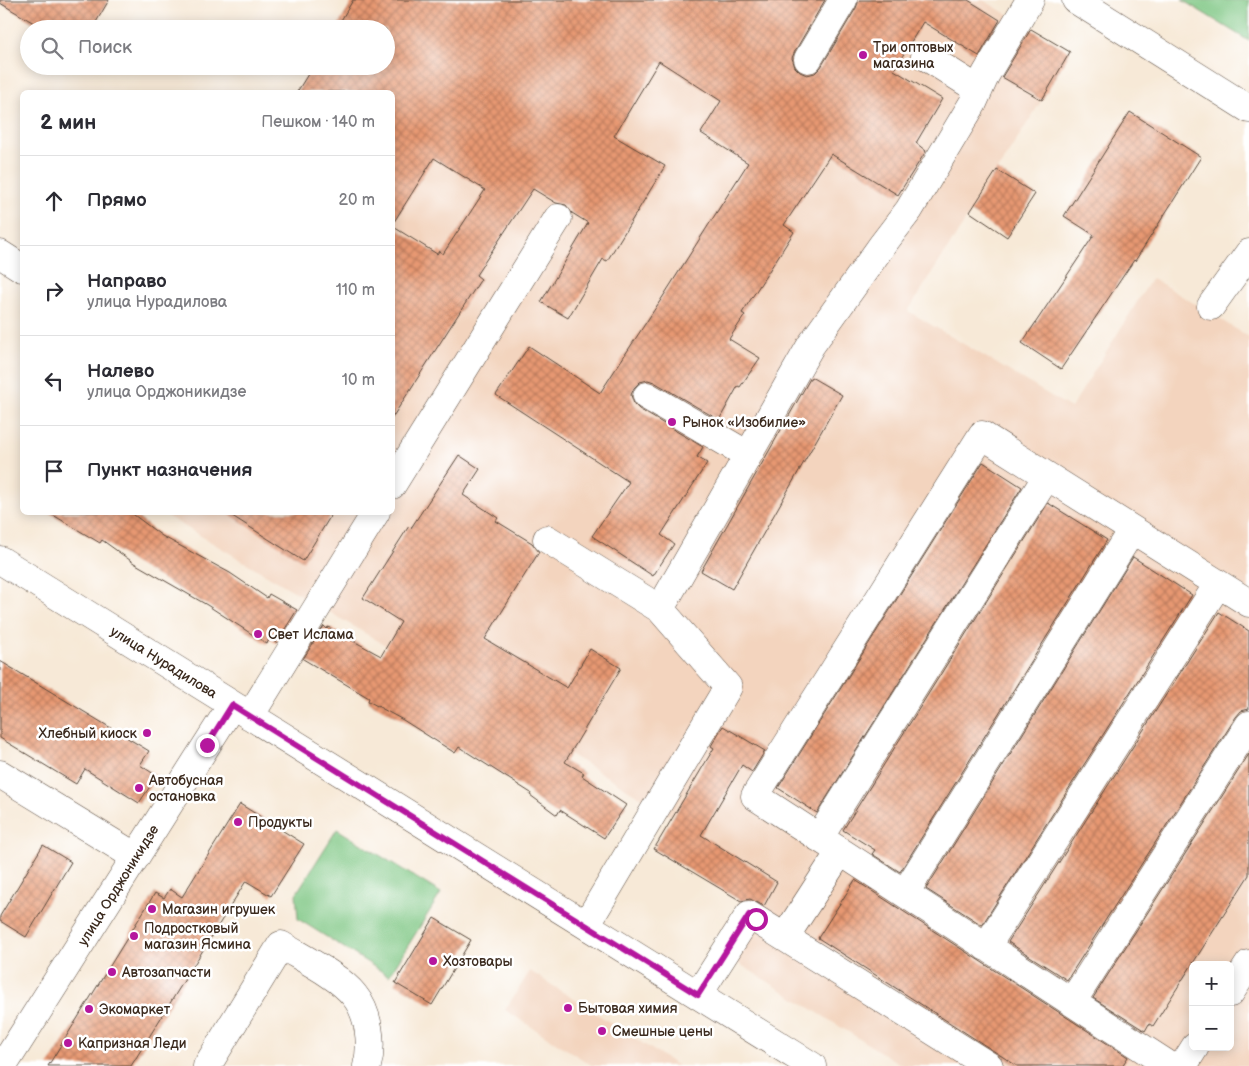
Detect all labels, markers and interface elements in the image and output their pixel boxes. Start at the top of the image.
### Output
search box [20,20,395,75]
icon: search [38,34,66,62]
text: Поиск [78,36,132,59]
place label: Три оптовых магазина [873,39,954,72]
marker: Три оптовых магазина [857,49,869,61]
text: 2 мин [40,110,96,135]
text: Пешком · 140 m [261,113,375,132]
icon: ahead [40,187,68,215]
text: Прямо [87,189,147,212]
text: 20 m [339,191,375,210]
text: Направо [87,270,167,293]
icon: right [40,277,68,305]
text: 110 m [336,281,375,300]
text: улица Нурадилова [87,293,227,312]
text: Налево [87,360,154,383]
icon: left [40,367,68,395]
text: 10 m [342,371,375,390]
text: улица Орджоникидзе [87,383,246,402]
place label: Рынок «Изобилие» [682,414,806,431]
marker: Рынок «Изобилие» [666,416,678,428]
icon: arrive [40,457,68,485]
text: Пункт назначения [87,459,252,482]
street label: улица Нурадилова [107,623,221,703]
place label: Свет Ислама [268,626,355,643]
marker: Свет Ислама [252,628,264,640]
place label: Хлебный киоск [38,725,138,742]
marker: Хлебный киоск [141,727,153,739]
route end [196,734,219,757]
place label: Автобусная остановка [148,772,224,805]
marker: Автобусная остановка [133,782,145,794]
place label: Продукты [248,814,312,831]
marker: Продукты [232,816,244,828]
street label: улица Орджоникидзе [74,821,163,949]
place label: Магазин игрушек [162,901,276,918]
marker: Магазин игрушек [146,903,158,915]
route start [745,908,768,931]
place label: Подростковый магазин Ясмина [144,920,252,953]
marker: Подростковый магазин Ясмина [128,930,140,942]
place label: Хозтовары [443,953,512,970]
marker: Хозтовары [427,955,439,967]
map controls [1189,961,1234,1051]
button: + [1189,961,1234,1006]
place label: Автозапчасти [121,964,211,981]
marker: Автозапчасти [106,966,118,978]
place label: Бытовая химия [578,1000,678,1017]
place label: Экомаркет [99,1001,171,1018]
marker: Бытовая химия [562,1002,574,1014]
marker: Экомаркет [83,1003,95,1015]
button: − [1189,1006,1234,1051]
place label: Смешные цены [612,1023,713,1040]
marker: Смешные цены [596,1025,608,1037]
place label: Капризная Леди [78,1035,187,1052]
marker: Капризная Леди [62,1037,74,1049]

